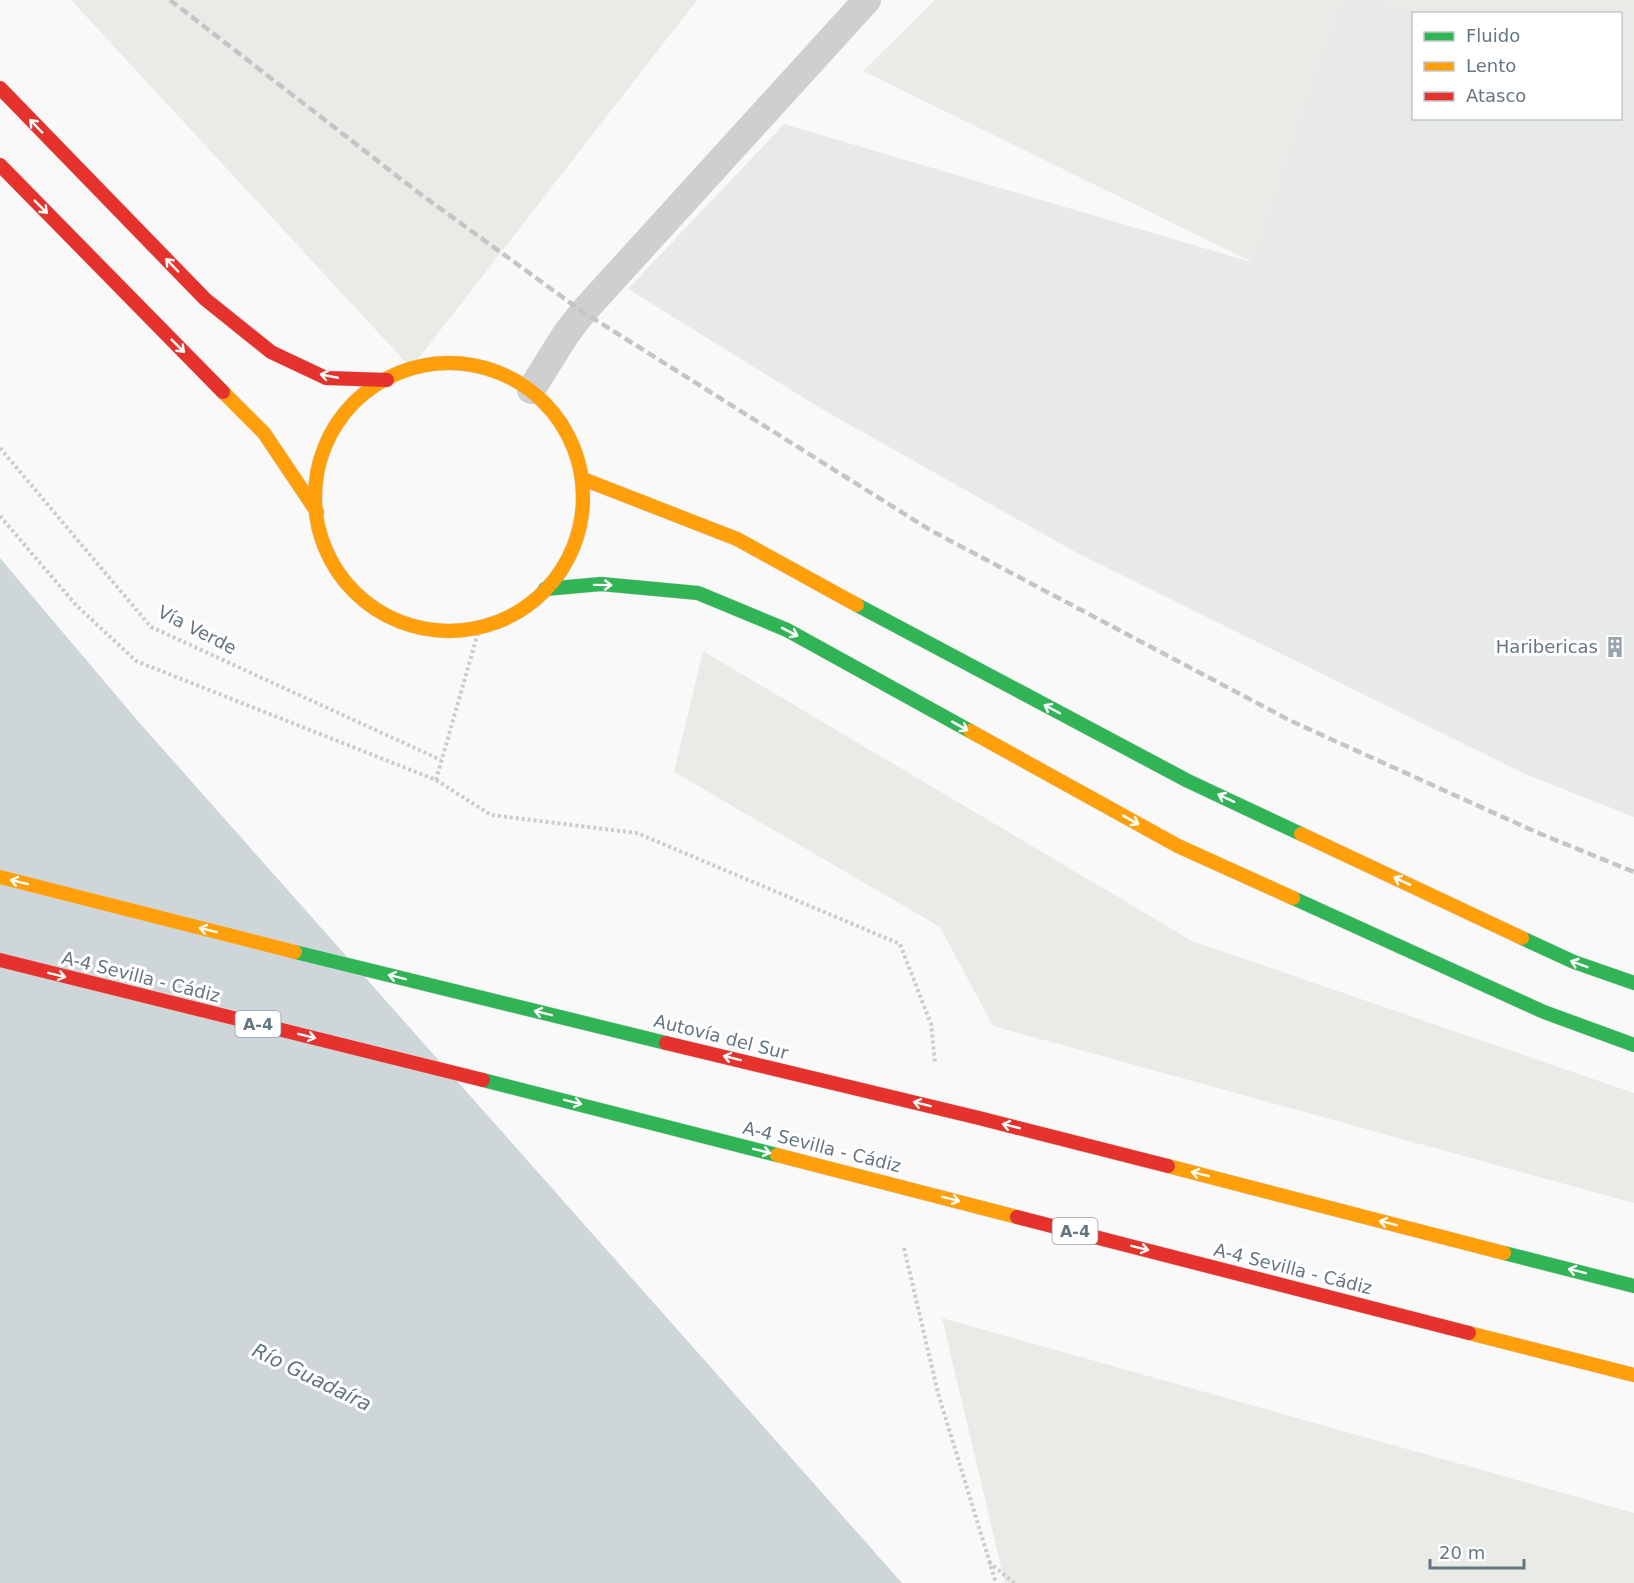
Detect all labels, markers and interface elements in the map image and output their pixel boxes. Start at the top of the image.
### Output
legend [1412,12,1622,120]
text: Fluido [1466,25,1520,46]
text: Lento [1466,55,1516,76]
text: Atasco [1466,85,1526,106]
one-way arrow [28,119,43,134]
one-way arrow [33,199,48,214]
one-way arrow [165,258,179,273]
one-way arrow [171,338,185,353]
one-way arrow [320,370,339,381]
one-way arrow [593,579,613,591]
street label: Vía Verde [154,601,240,658]
one-way arrow [780,627,798,638]
building icon: Haribericas [1603,635,1627,659]
place label: Haribericas [1496,636,1598,657]
one-way arrow [1044,703,1062,714]
one-way arrow [951,721,969,732]
one-way arrow [1217,792,1235,804]
one-way arrow [1122,815,1140,826]
one-way arrow [1394,875,1412,887]
one-way arrow [10,876,29,887]
one-way arrow [199,923,218,935]
street label: A-4 Sevilla - Cádiz [60,947,222,1006]
one-way arrow [1570,957,1589,968]
one-way arrow [47,969,66,981]
one-way arrow [388,971,407,983]
one-way arrow [534,1006,553,1018]
street label: Autovía del Sur [652,1010,791,1063]
road number: A-4 [236,1011,280,1037]
one-way arrow [297,1031,316,1043]
one-way arrow [723,1052,742,1064]
one-way arrow [563,1097,582,1109]
one-way arrow [913,1098,932,1109]
street label: A-4 Sevilla - Cádiz [741,1117,903,1176]
one-way arrow [1001,1119,1020,1131]
one-way arrow [752,1145,771,1157]
one-way arrow [1190,1168,1209,1180]
one-way arrow [941,1193,960,1205]
one-way arrow [1379,1216,1398,1228]
road number: A-4 [1052,1218,1098,1244]
street label: A-4 Sevilla - Cádiz [1212,1239,1374,1298]
one-way arrow [1130,1242,1149,1254]
one-way arrow [1568,1265,1587,1277]
water label: Río Guadaíra [249,1338,375,1416]
scale bar [1430,1532,1524,1570]
text: 20 m [1439,1542,1485,1563]

